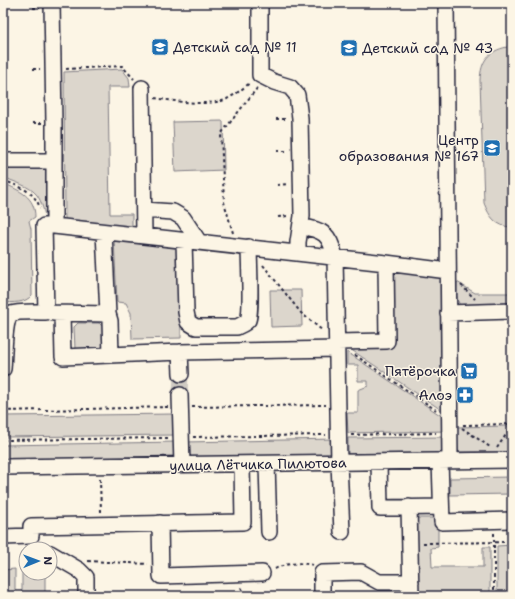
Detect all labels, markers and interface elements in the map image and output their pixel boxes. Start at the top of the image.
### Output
school or university icon: Детский сад № 11 [150,37,170,57]
place label: Детский сад № 11 [173,38,297,56]
school or university icon: Детский сад № 43 [339,38,359,58]
place label: Детский сад № 43 [362,39,493,57]
place label: Центр образования № 167 [339,131,479,165]
school or university icon: Центр образования № 167 [482,138,502,158]
supermarket icon: Пятёрочка [459,361,479,381]
place label: Пятёрочка [385,362,456,380]
pharmacy icon: Алоэ [455,385,475,405]
place label: Алоэ [419,386,452,404]
street label: улица Лётчика Пилютова [169,453,347,475]
north arrow [18,541,58,581]
text: N [40,556,55,566]

